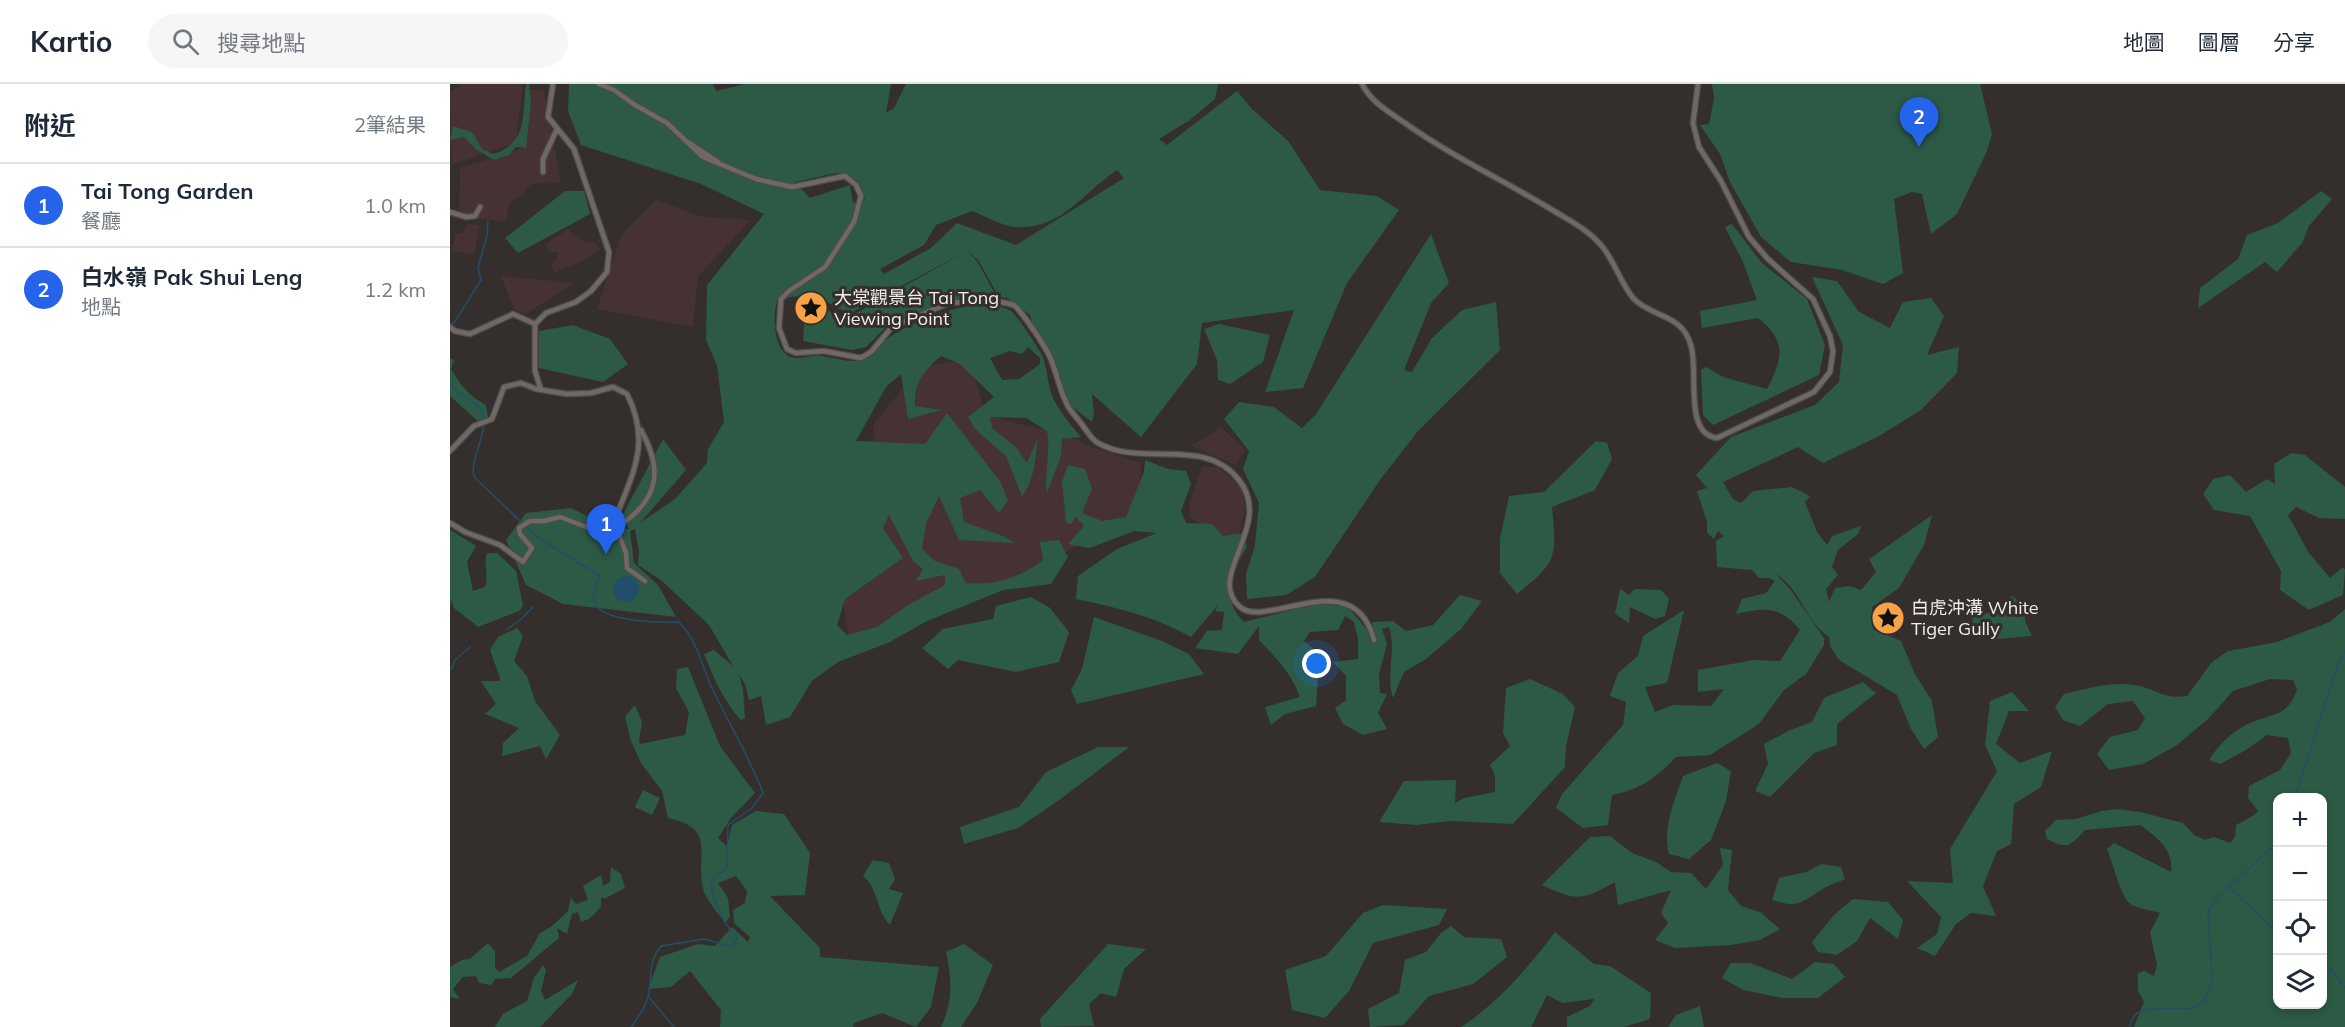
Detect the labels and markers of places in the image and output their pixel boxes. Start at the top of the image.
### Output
pin: 2 [1900,98,1938,147]
place label: 大棠觀景台 Tai Tong Viewing Point [834,286,999,330]
place icon: 大棠觀景台 Tai Tong Viewing Point [793,290,829,326]
pin: 1 [586,504,626,554]
place label: 白虎沖溝 White Tiger Gully [1911,596,2039,640]
place icon: 白虎沖溝 White Tiger Gully [1870,600,1906,636]

